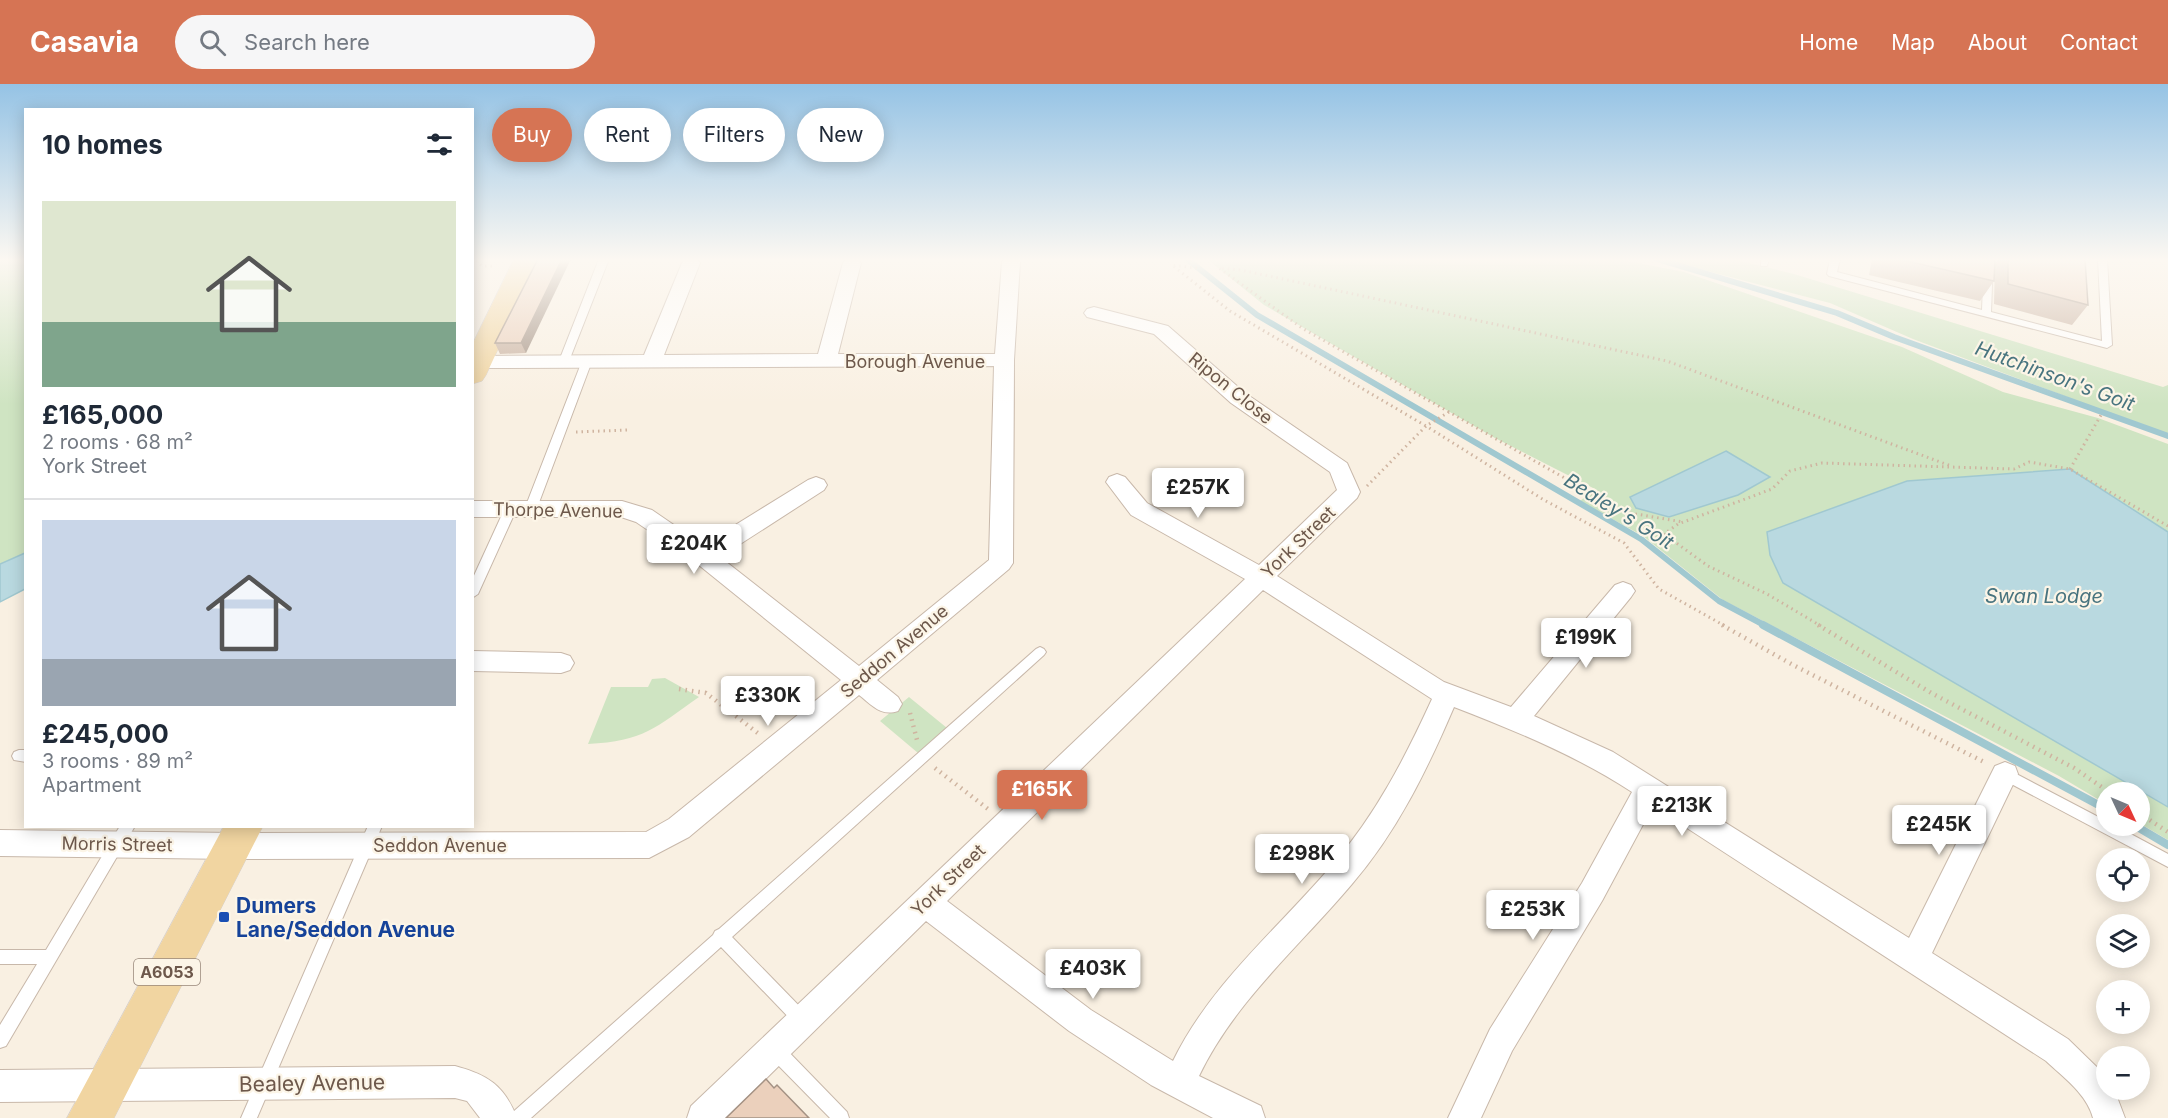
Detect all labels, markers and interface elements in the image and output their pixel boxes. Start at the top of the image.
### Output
search box [175,15,595,69]
text: Casavia [30,25,139,59]
icon: search [196,26,229,59]
text: Search here [244,29,370,55]
text: Home [1799,30,1858,55]
text: Map [1891,30,1935,55]
text: About [1968,30,2027,55]
text: Contact [2060,30,2138,55]
chip: Buy [492,108,572,162]
chip: Rent [584,108,671,162]
chip: Filters [683,108,785,162]
chip: New [797,108,884,162]
icon: filters [423,128,456,161]
text: 10 homes [42,129,163,160]
icon: home [195,240,303,348]
water label: Hutchinson's Goit [1972,336,2138,416]
street label: Ripon Close [1185,348,1277,428]
street label: Borough Avenue [845,351,985,372]
text: £165,000 [42,399,163,430]
text: 2 rooms · 68 m² [42,430,193,454]
text: York Street [42,454,147,478]
pin: £257K [1156,468,1240,519]
water label: Bealey's Goit [1560,468,1679,554]
text: £257K [1166,475,1230,499]
street label: Thorpe Avenue [493,498,623,522]
street label: York Street [1257,502,1339,582]
pin: £204K [652,524,736,575]
text: £204K [661,531,727,555]
icon: home [195,559,303,667]
water label: Swan Lodge [1985,584,2103,608]
street label: Seddon Avenue [836,600,952,702]
pin: £199K [1544,618,1628,669]
text: £199K [1555,625,1617,649]
pin: £330K [726,676,810,727]
text: £330K [735,683,801,707]
text: £245,000 [42,718,169,749]
text: 3 rooms · 89 m² [42,749,193,773]
pin: £165K [1000,770,1084,821]
text: Apartment [42,773,141,797]
text: £165K [1011,777,1073,801]
north arrow [2096,782,2150,836]
map controls [2096,782,2150,1100]
pin: £213K [1640,786,1724,837]
text: £213K [1651,793,1713,817]
pin: £245K [1897,805,1981,856]
text: £245K [1906,812,1972,836]
street label: Morris Street [61,833,173,855]
pin: £298K [1260,834,1344,885]
street label: Seddon Avenue [373,835,507,856]
street label: York Street [907,840,989,920]
text: £298K [1269,841,1335,865]
button: locate [2096,848,2150,902]
pin: £253K [1491,890,1575,941]
place label: Dumers Lane/Seddon Avenue [236,893,455,942]
text: £253K [1500,897,1566,921]
marker: Dumers Lane/Seddon Avenue [217,910,231,924]
button: layers [2096,914,2150,968]
pin: £403K [1051,949,1135,1000]
text: £403K [1059,956,1127,980]
road number: A6053 [134,959,200,985]
button: + [2096,980,2150,1034]
button: − [2096,1046,2150,1100]
street label: Bealey Avenue [239,1069,385,1097]

